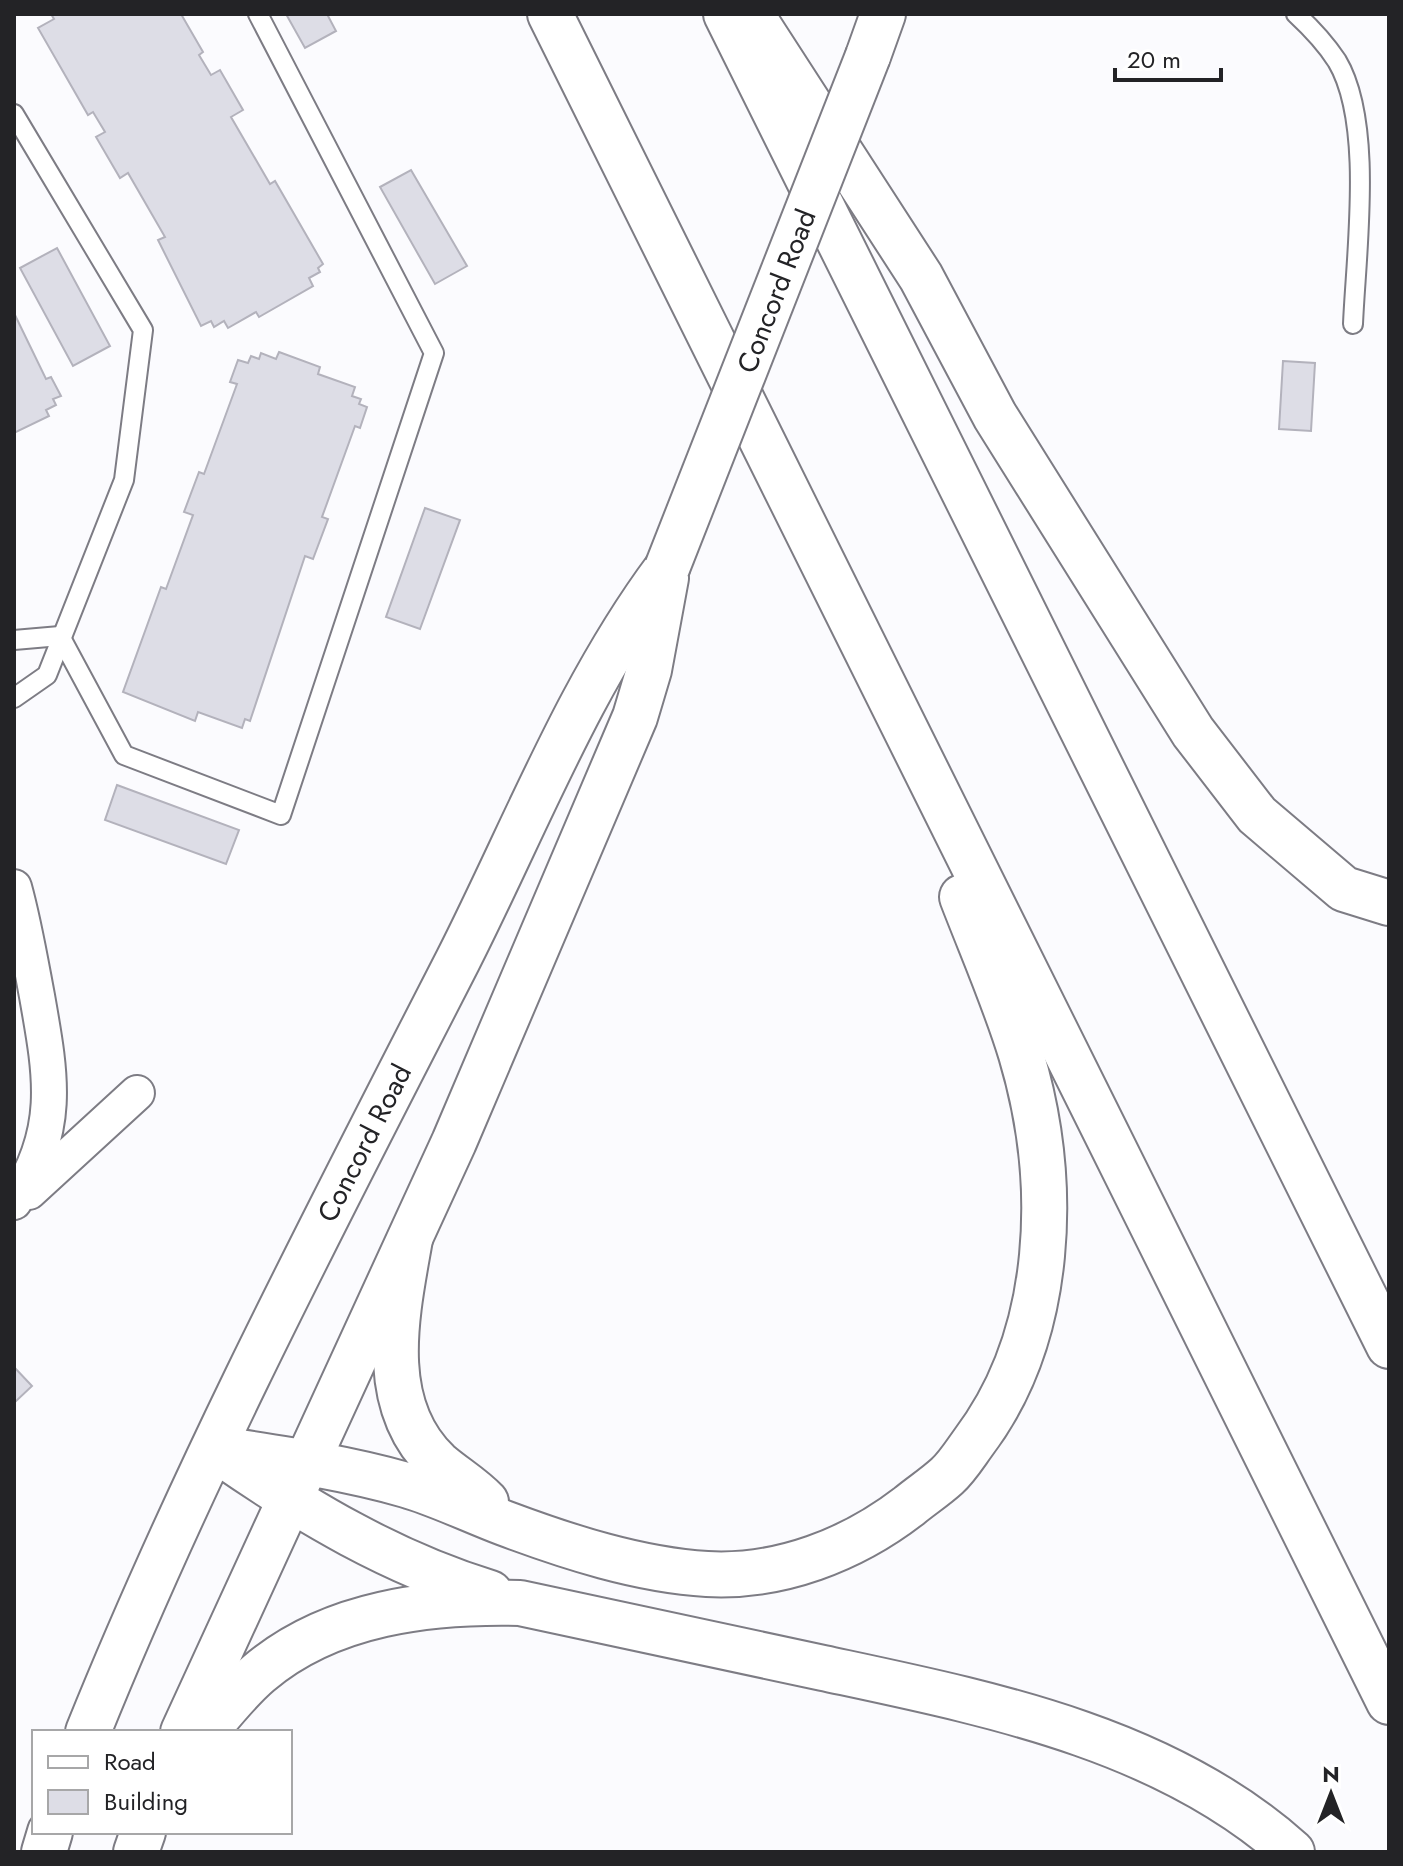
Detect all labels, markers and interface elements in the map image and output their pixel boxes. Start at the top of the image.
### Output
scale bar [1115,32,1221,82]
text: 20 m [1127,42,1181,77]
street label: Concord Road [726,203,826,379]
street label: Concord Road [307,1057,422,1229]
legend [32,1730,292,1834]
text: Road [104,1744,156,1779]
north arrow [1291,1754,1371,1834]
text: N [1322,1758,1340,1790]
text: Building [104,1784,188,1819]

